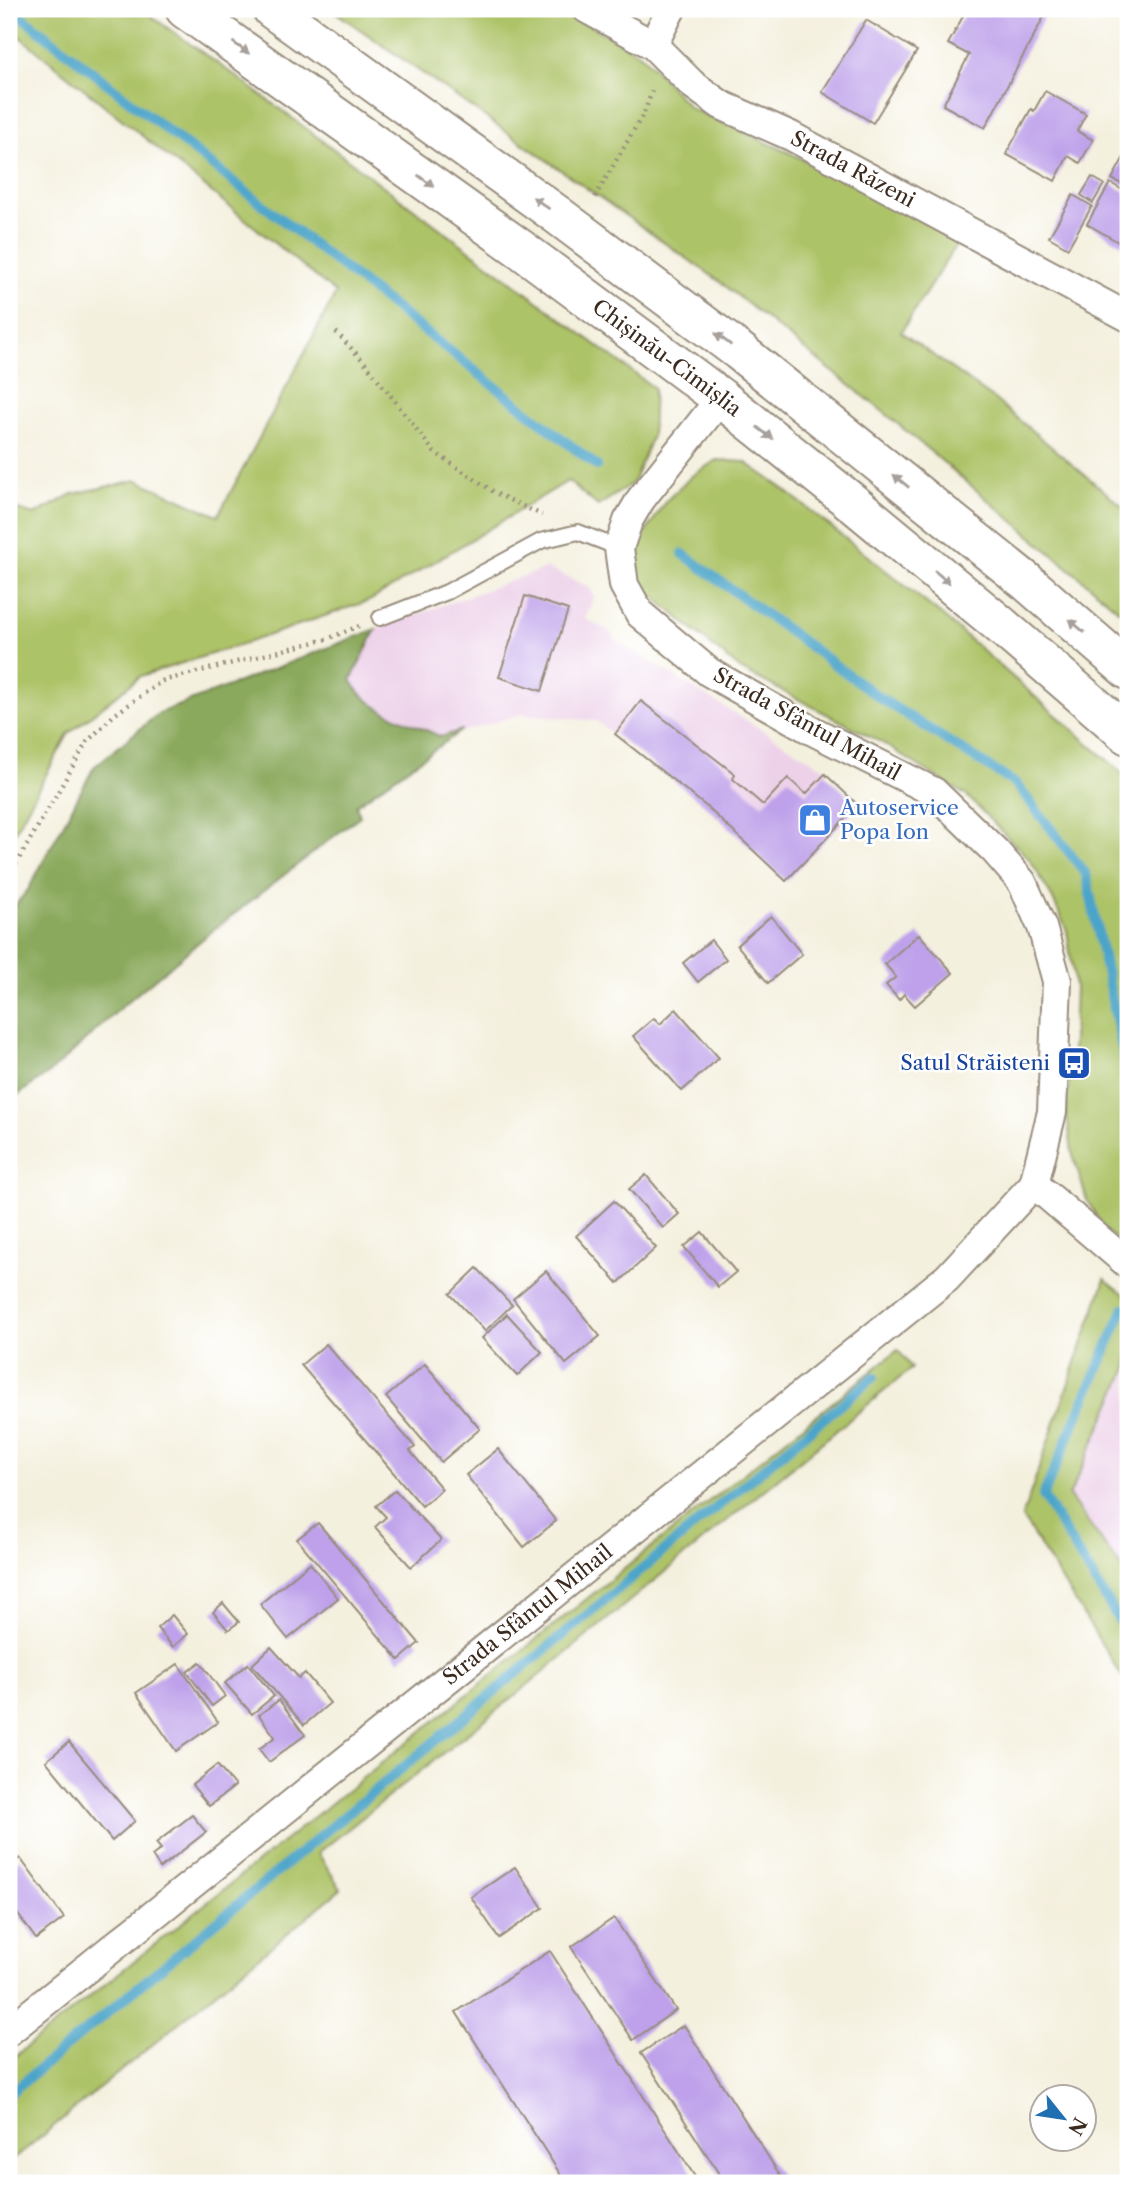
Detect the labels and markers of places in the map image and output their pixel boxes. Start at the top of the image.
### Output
place label: Autoservice Popa Ion [839,795,959,844]
shop icon: Autoservice Popa Ion [796,801,834,839]
bus stop icon: Satul Străisteni [1055,1044,1093,1082]
place label: Satul Străisteni [900,1050,1050,1075]

